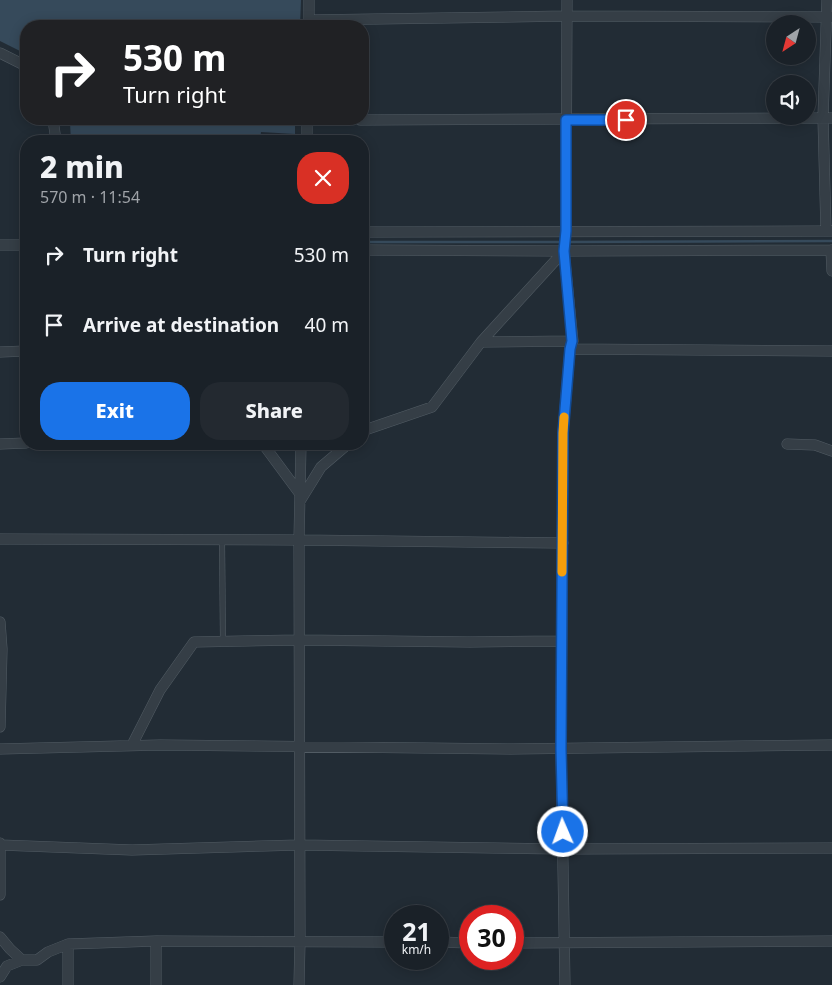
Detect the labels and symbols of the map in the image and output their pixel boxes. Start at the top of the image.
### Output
north arrow [766,15,816,65]
pin [605,99,647,141]
position arrow [536,805,588,857]
speed limit sign: 30 [459,905,524,970]

